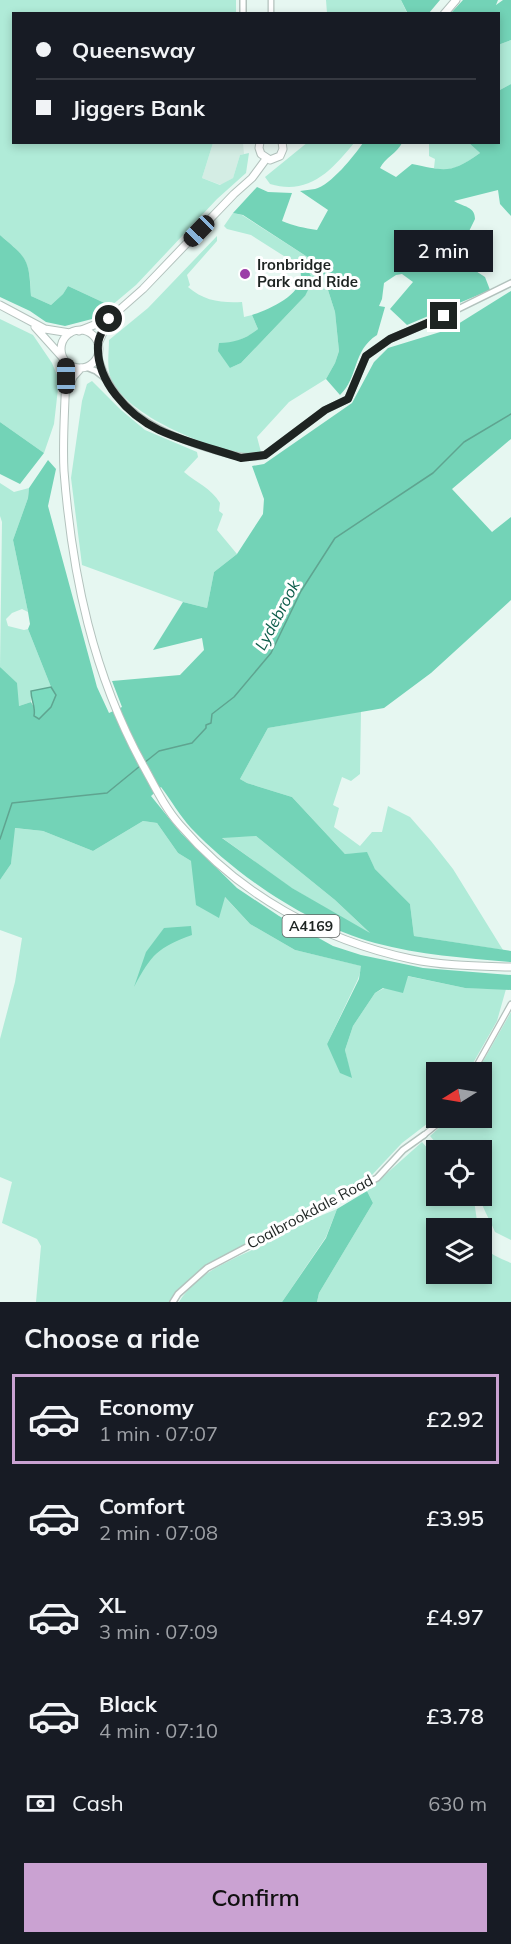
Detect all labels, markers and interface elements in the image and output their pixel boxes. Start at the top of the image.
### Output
text: Queensway [72,36,195,64]
text: Jiggers Bank [72,94,205,122]
car [180,212,218,250]
callout: 2 min [394,229,494,271]
text: 2 min [418,238,469,263]
place label: Ironbridge Park and Ride [257,255,358,291]
marker: Ironbridge Park and Ride [238,267,252,281]
route end [430,302,457,329]
route start [95,305,122,332]
car [57,358,75,394]
water label: Lydebrook [250,576,304,653]
road number: A4169 [282,915,340,937]
north arrow [426,1062,492,1128]
map controls [426,1062,492,1284]
button: locate [426,1140,492,1206]
street label: Coalbrookdale Road [243,1170,376,1253]
button: layers [426,1218,492,1284]
text: Choose a ride [24,1321,200,1355]
icon: car [27,1392,81,1446]
text: Economy [99,1393,194,1421]
text: £2.92 [426,1405,484,1433]
text: 1 min · 07:07 [99,1421,218,1446]
icon: car [27,1491,81,1545]
text: Comfort [99,1492,185,1520]
text: £3.95 [426,1504,484,1532]
text: 2 min · 07:08 [99,1520,218,1545]
icon: car [27,1590,81,1644]
text: XL [99,1591,126,1619]
text: £4.97 [426,1603,484,1631]
text: 3 min · 07:09 [99,1619,218,1644]
icon: car [27,1689,81,1743]
text: Black [99,1690,157,1718]
text: £3.78 [426,1702,484,1730]
text: 4 min · 07:10 [99,1718,218,1743]
icon: cash [24,1787,57,1820]
text: Cash [72,1789,124,1817]
text: 630 m [428,1791,487,1816]
button: Confirm [24,1863,487,1932]

